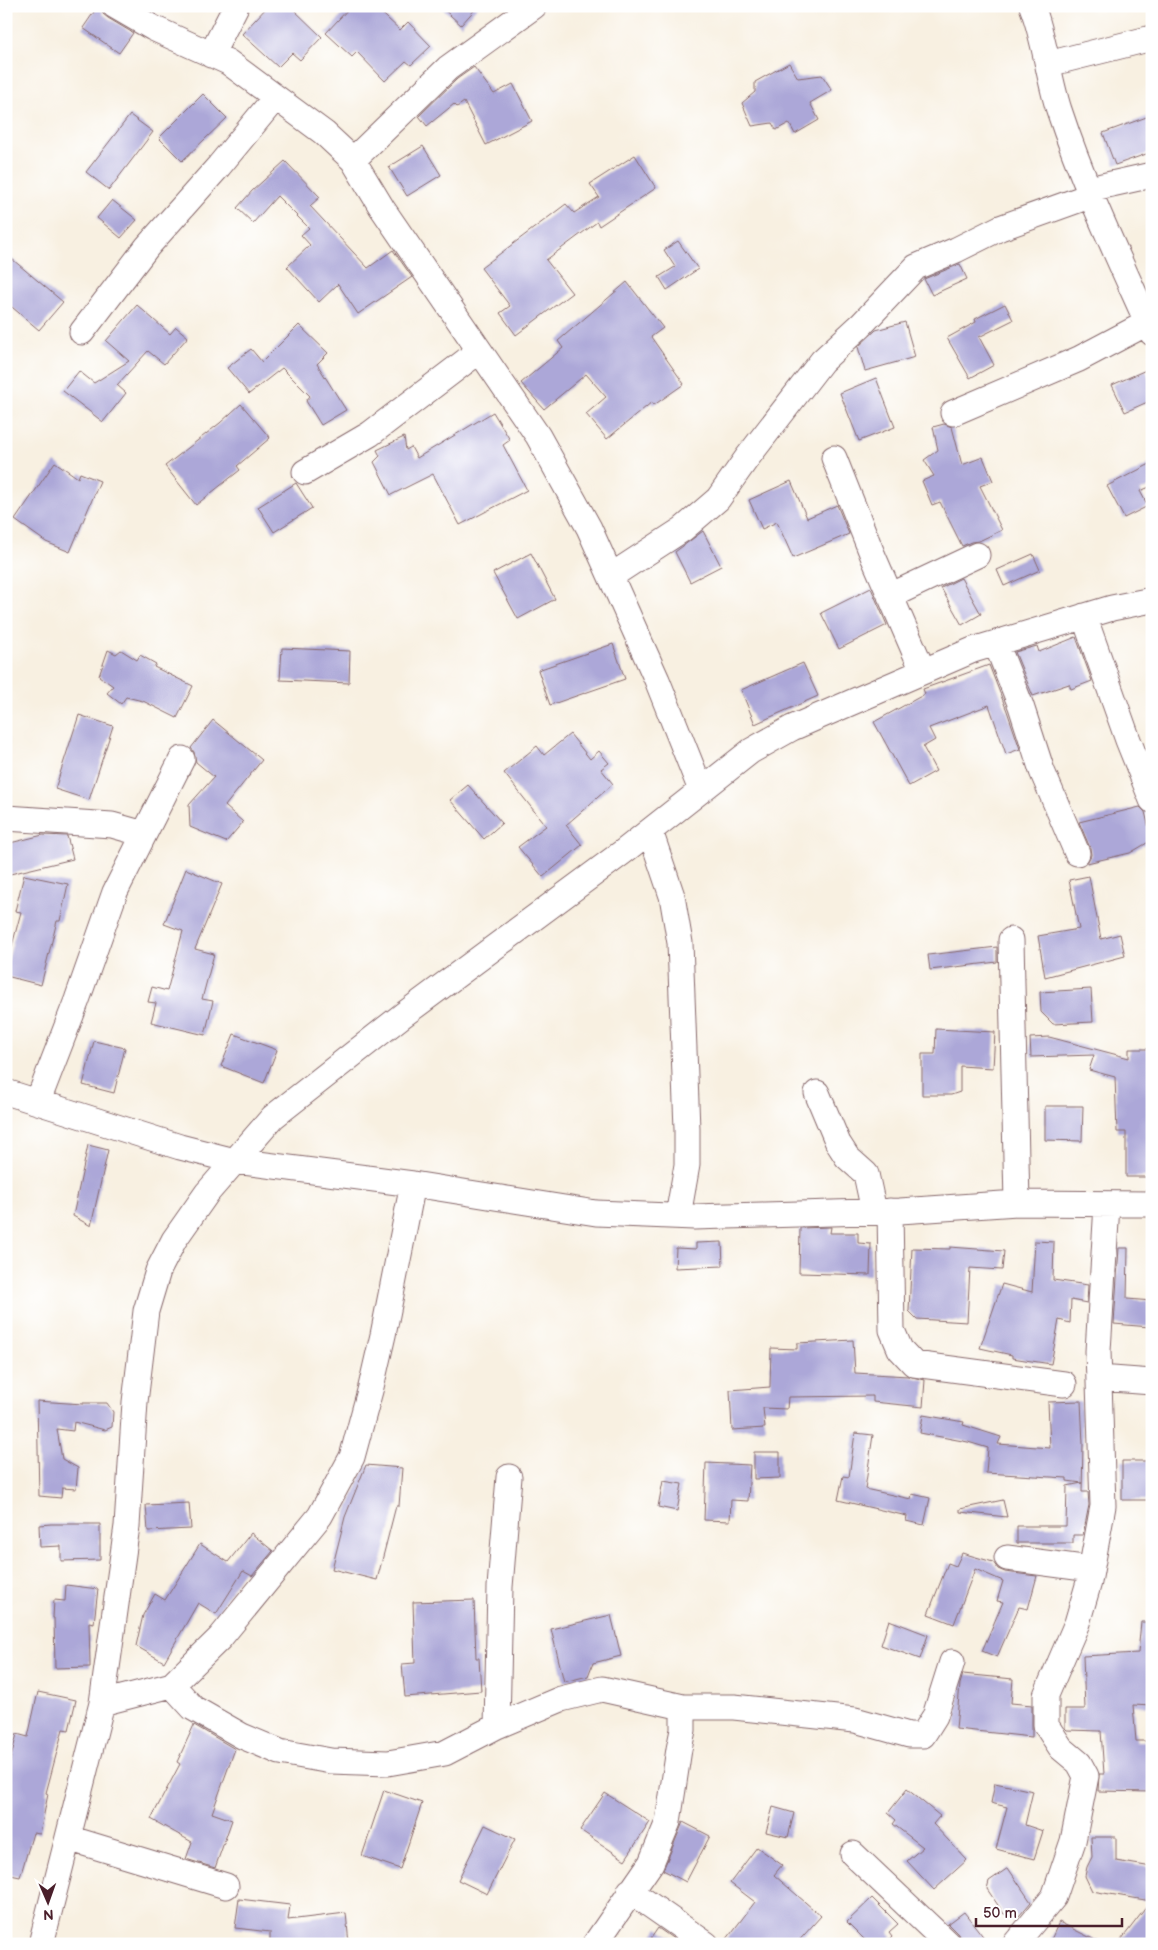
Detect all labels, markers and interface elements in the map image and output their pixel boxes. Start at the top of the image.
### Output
north arrow [22,1878,72,1928]
scale bar [976,1895,1122,1927]
text: 50 m [983,1904,1017,1923]
text: N [43,1906,54,1923]

